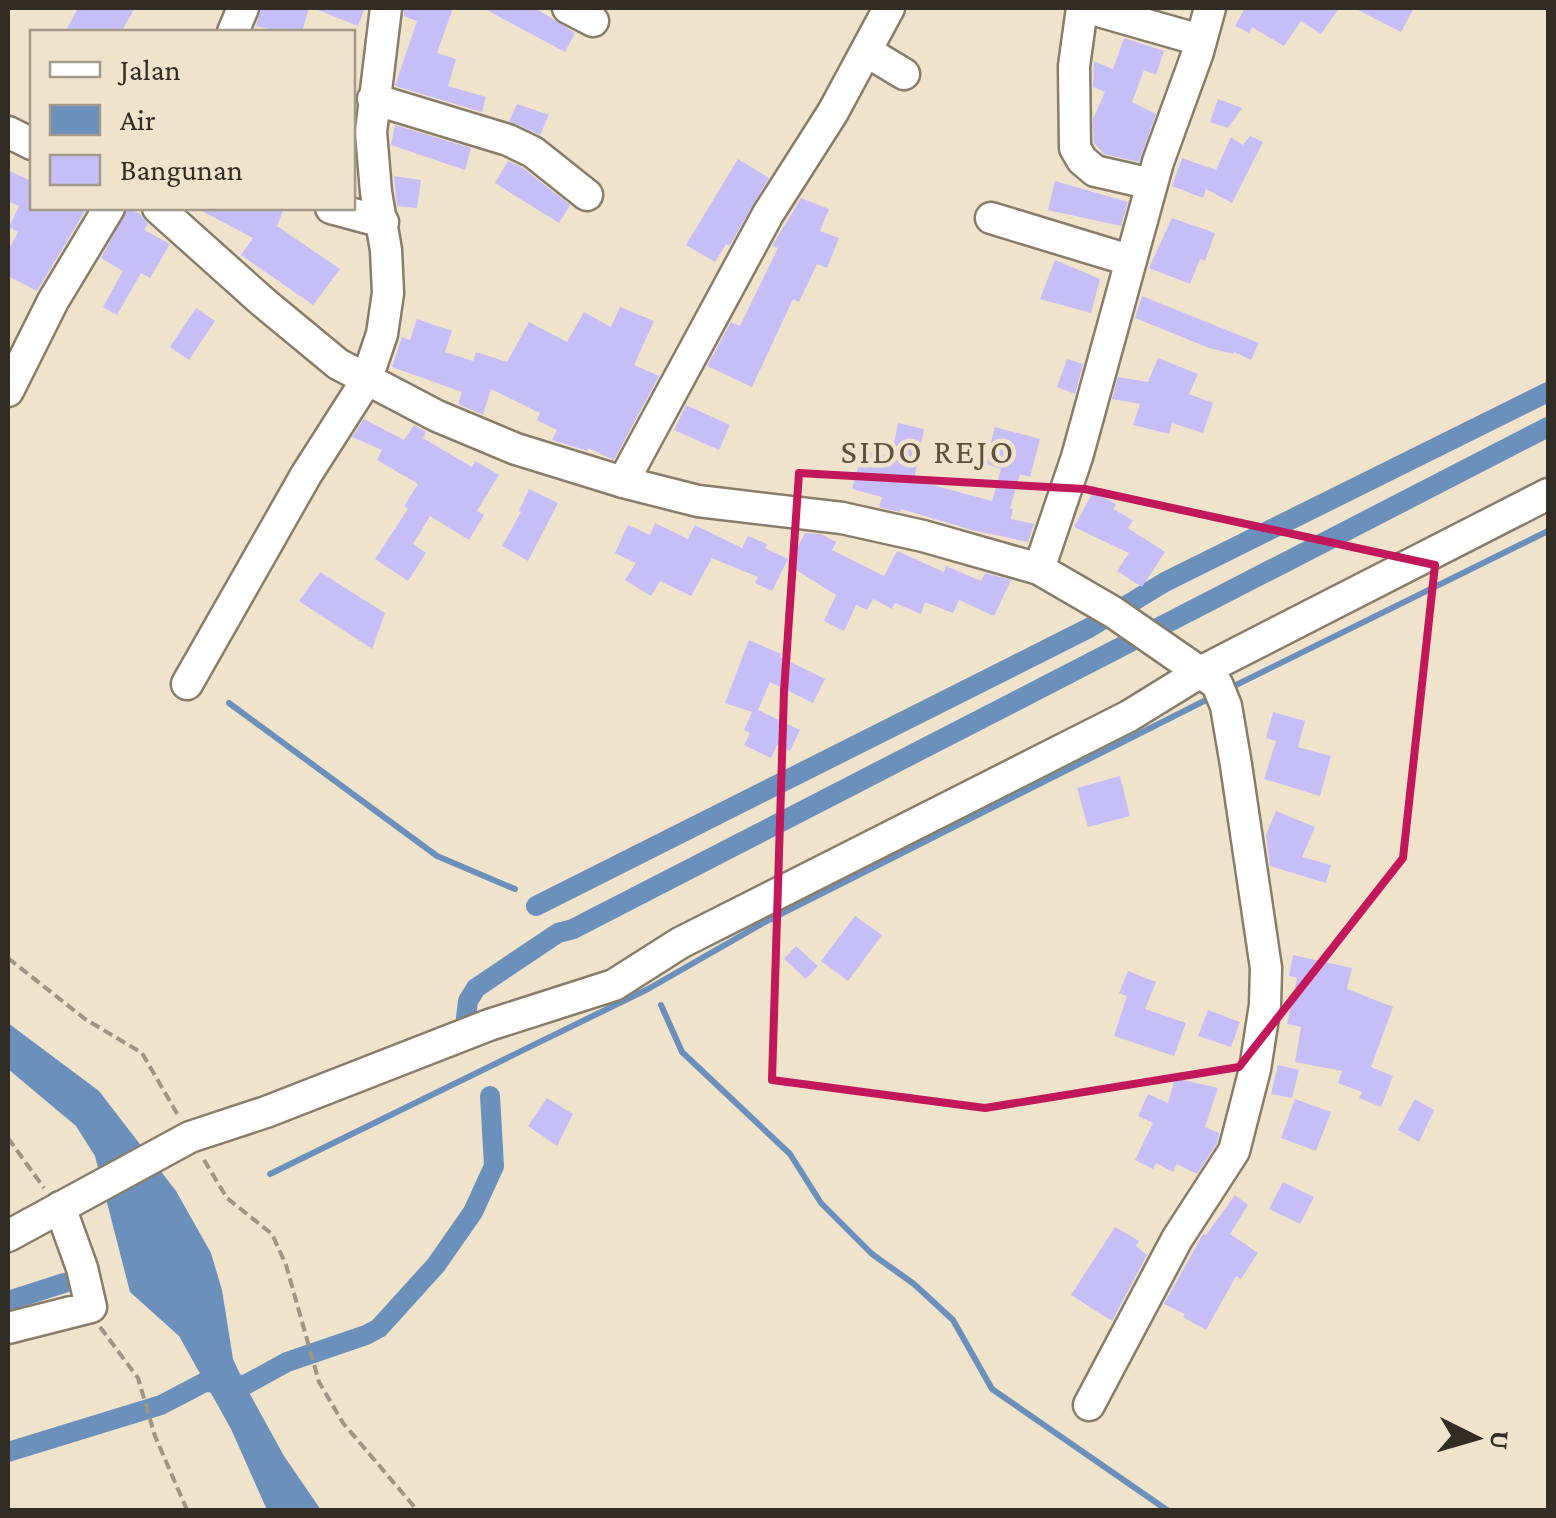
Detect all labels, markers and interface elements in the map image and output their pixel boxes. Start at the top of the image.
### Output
legend [30,30,355,210]
text: Jalan [117,53,181,86]
text: Air [120,103,156,136]
text: Bangunan [120,153,243,187]
district label: SIDO REJO [840,432,1016,471]
north arrow [1426,1388,1526,1488]
text: U [1484,1429,1517,1451]

